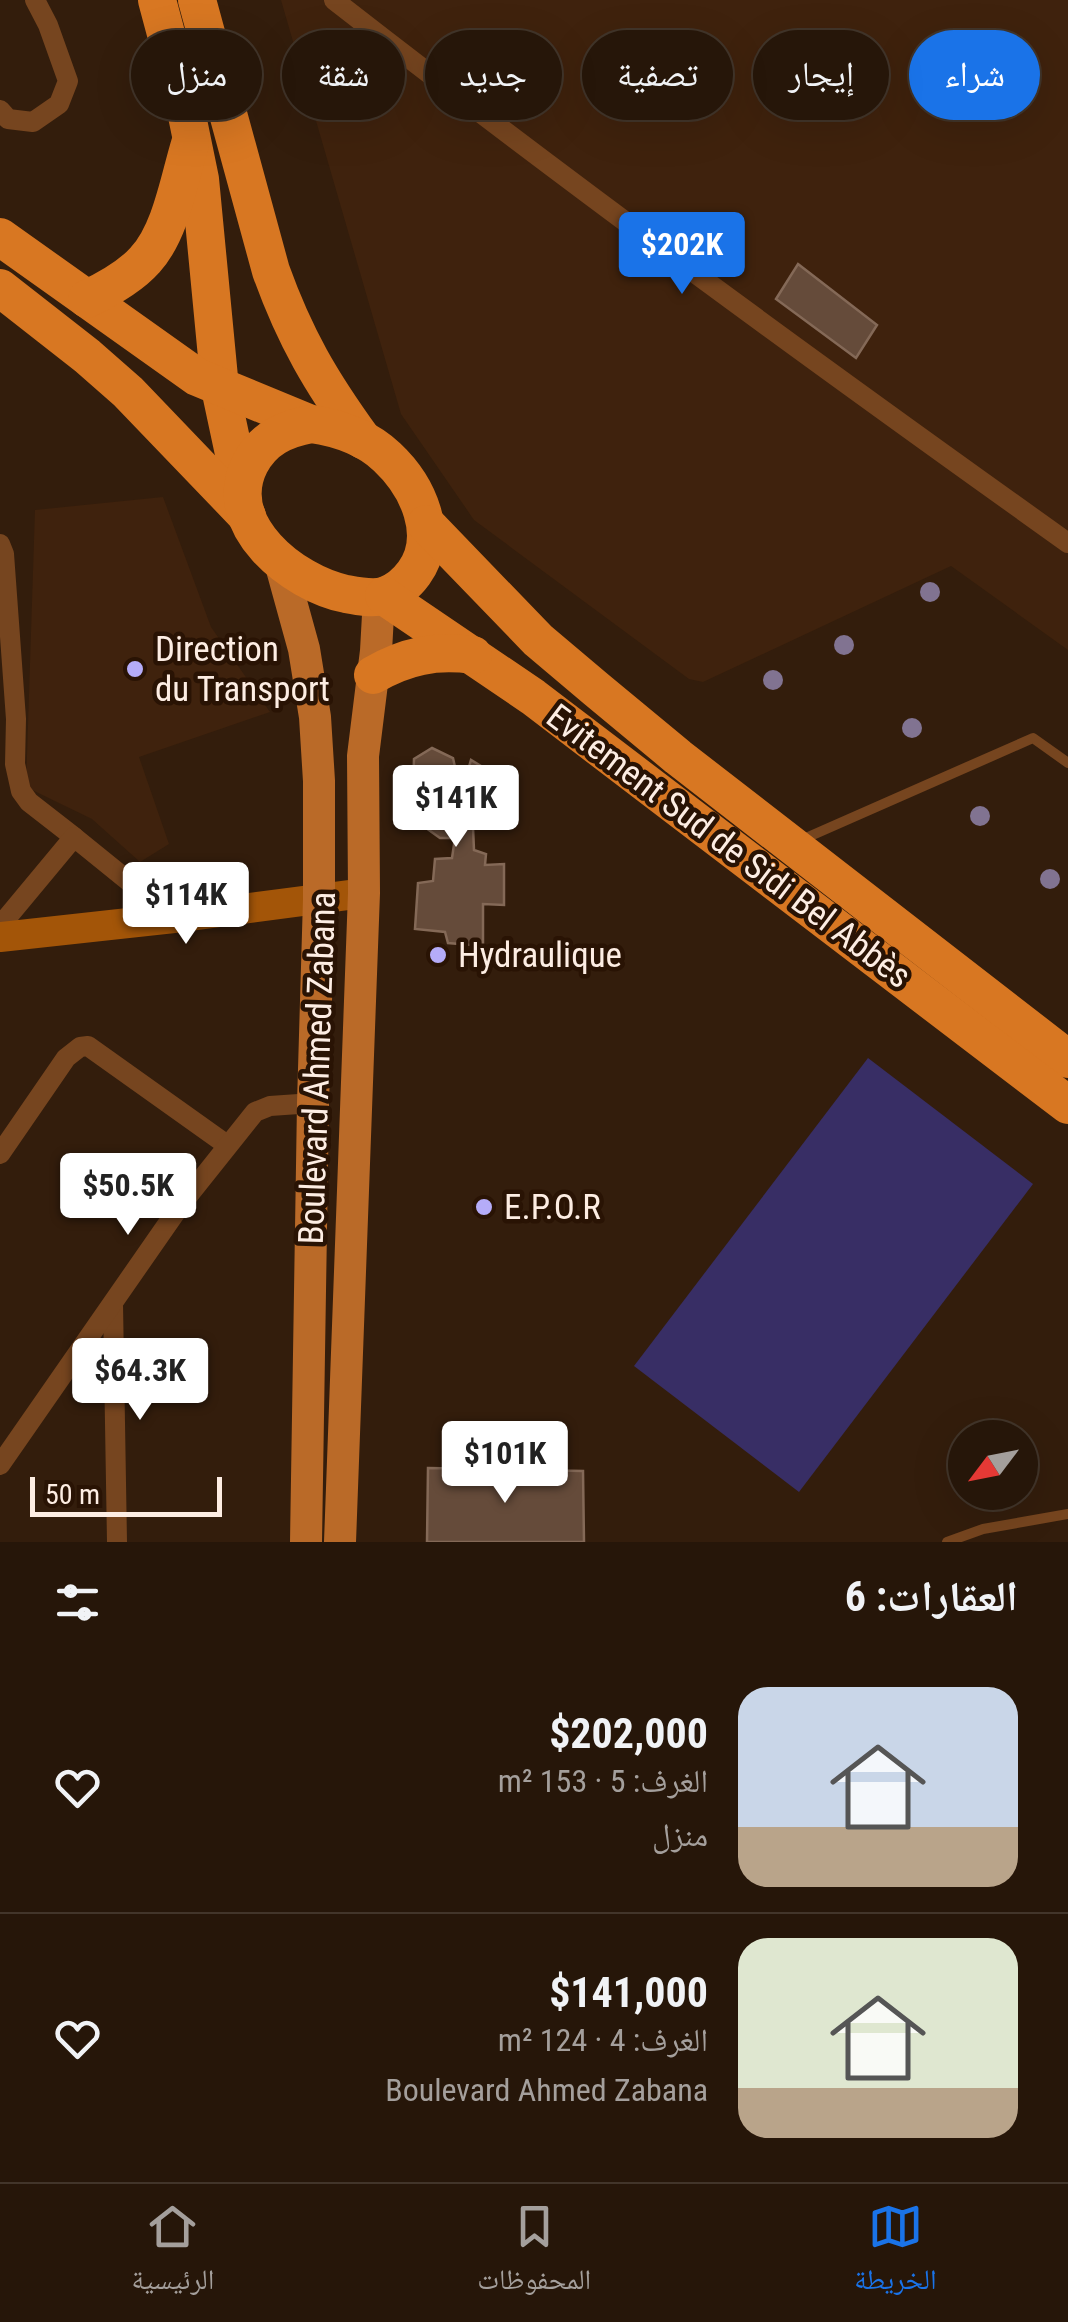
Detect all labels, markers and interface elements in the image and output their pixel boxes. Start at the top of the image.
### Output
chip: منزل [131,30,262,120]
chip: شقة [282,30,405,120]
chip: جديد [425,30,562,120]
chip: تصفية [582,30,733,120]
chip: إيجار [753,30,889,120]
chip: شراء [909,30,1040,120]
pin: $202K [612,212,752,297]
text: $202K [641,225,723,263]
place label: Direction du Transport [155,629,330,710]
marker: Direction du Transport [124,658,146,680]
street label: Evitement Sud de Sidi Bel Abbès [539,696,919,997]
pin: $141K [386,765,526,850]
text: $141K [415,778,497,816]
pin: $114K [116,862,256,947]
text: $114K [145,875,227,913]
street label: Boulevard Ahmed Zabana [291,891,344,1245]
place label: Hydraulique [458,935,622,976]
marker: Hydraulique [427,944,449,966]
pin: $50.5K [47,1153,209,1238]
text: $50.5K [82,1166,174,1204]
place label: E.P.O.R [504,1187,601,1228]
marker: E.P.O.R [473,1196,495,1218]
pin: $64.3K [59,1338,221,1423]
text: $64.3K [94,1351,186,1389]
north arrow [948,1420,1038,1510]
map controls [948,1420,1038,1510]
pin: $101K [435,1421,575,1506]
text: $101K [464,1434,546,1472]
scale bar [30,1472,222,1516]
text: 50 m [45,1478,100,1511]
text: العقارات: 6 [845,1572,1018,1621]
icon: filters [50,1575,105,1630]
text: $202,000 [549,1709,708,1758]
icon: home [818,1727,938,1847]
icon: heart [50,1760,105,1815]
text: الغرف: 5 · 153 m² [498,1762,708,1800]
text: منزل [652,1816,708,1854]
text: $141,000 [549,1968,708,2017]
icon: home [818,1978,938,2098]
icon: heart [50,2011,105,2066]
text: الغرف: 4 · 124 m² [498,2021,708,2059]
text: Boulevard Ahmed Zabana [385,2071,708,2109]
tab: الرئيسية [131,2199,214,2307]
tab: المحفوظات [477,2199,591,2307]
tab: الخريطة [854,2199,937,2307]

